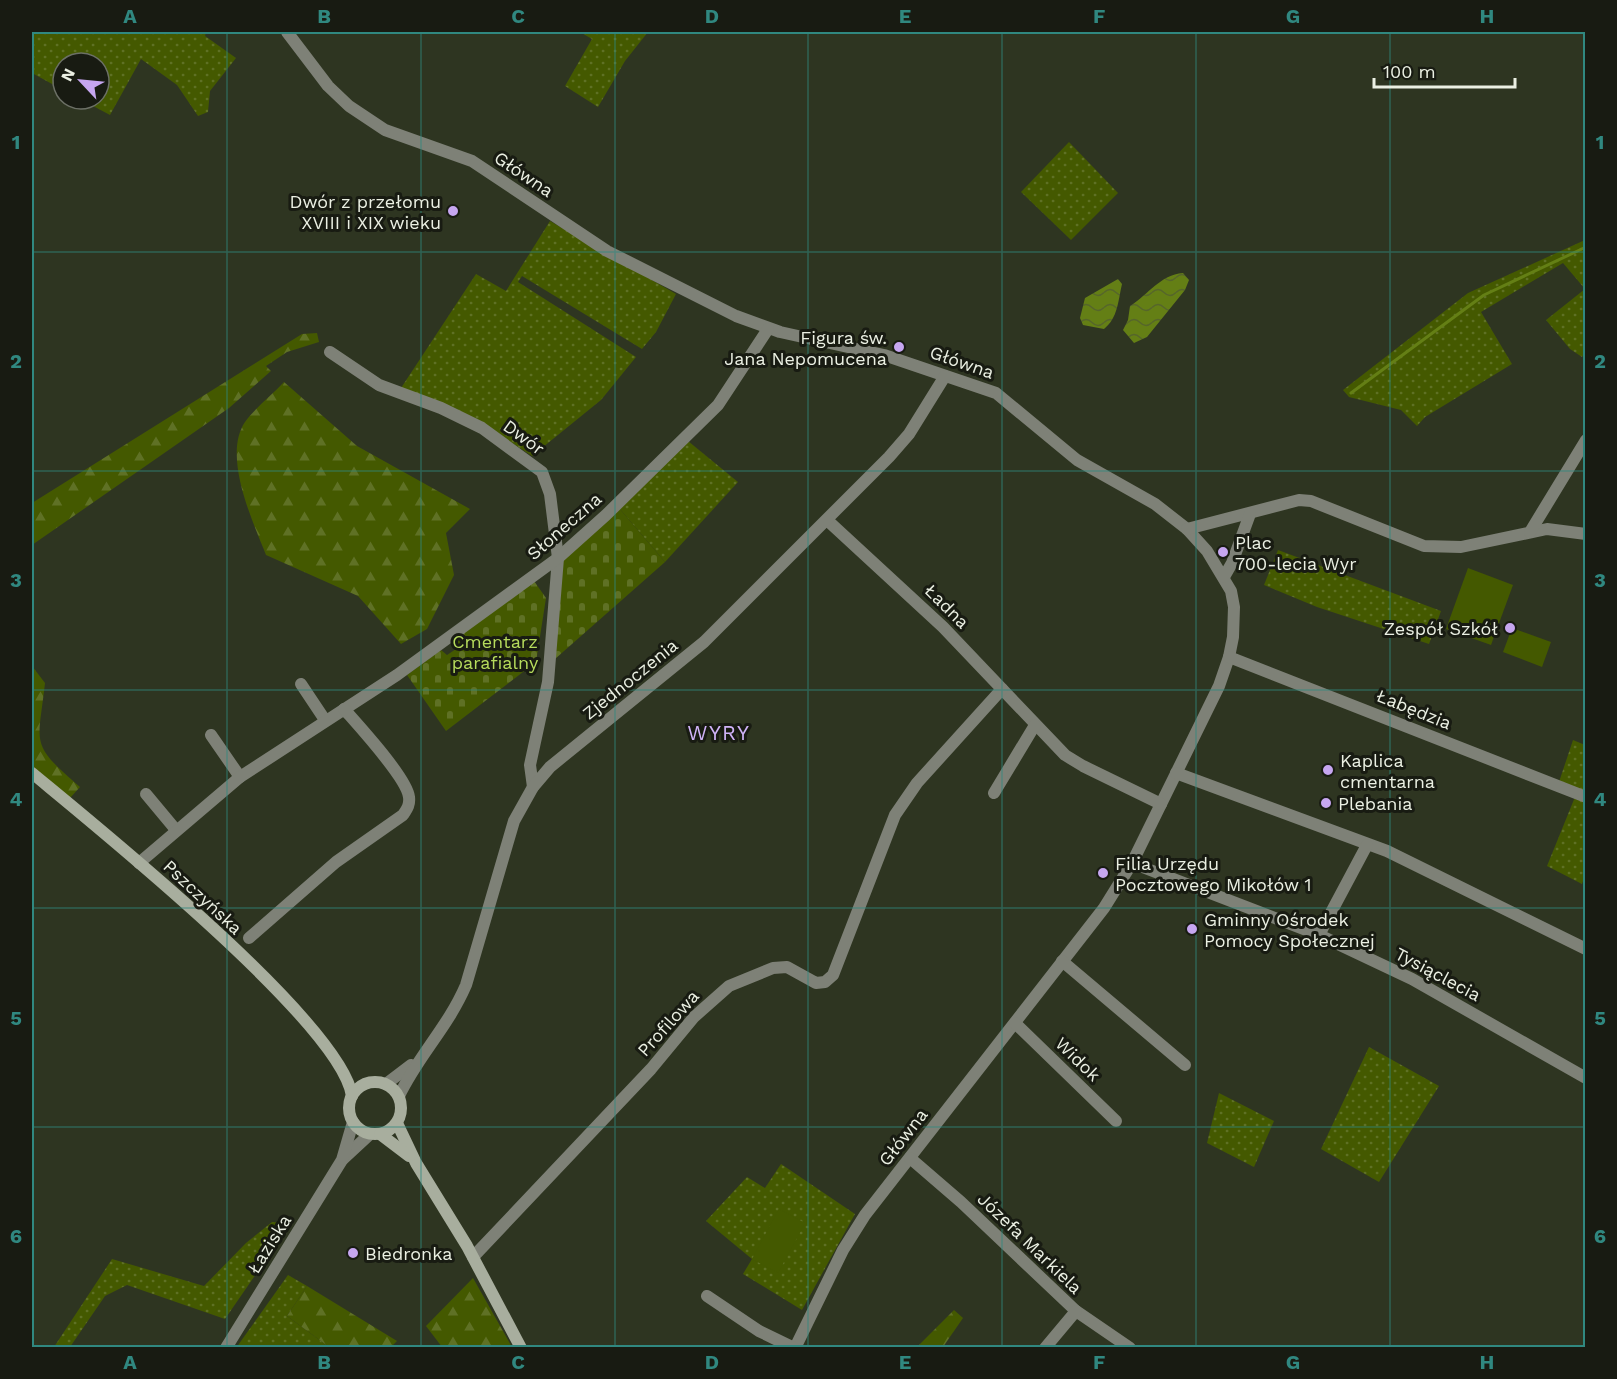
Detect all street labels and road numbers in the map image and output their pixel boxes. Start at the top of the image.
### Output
street label: Główna [491,147,557,201]
street label: Główna [927,341,997,383]
street label: Dwór [499,415,549,459]
street label: Słoneczna [523,488,605,564]
street label: Ładna [920,579,974,633]
street label: Zjednoczenia [578,634,682,724]
street label: Łabędzia [1373,684,1455,734]
street label: Pszczyńska [159,855,247,939]
street label: Tysiąclecia [1392,943,1484,1005]
street label: Profilowa [633,986,703,1060]
street label: Widok [1051,1033,1105,1085]
street label: Główna [874,1104,932,1170]
street label: Józefa Markiela [974,1188,1086,1298]
street label: Łaziska [243,1211,295,1277]

